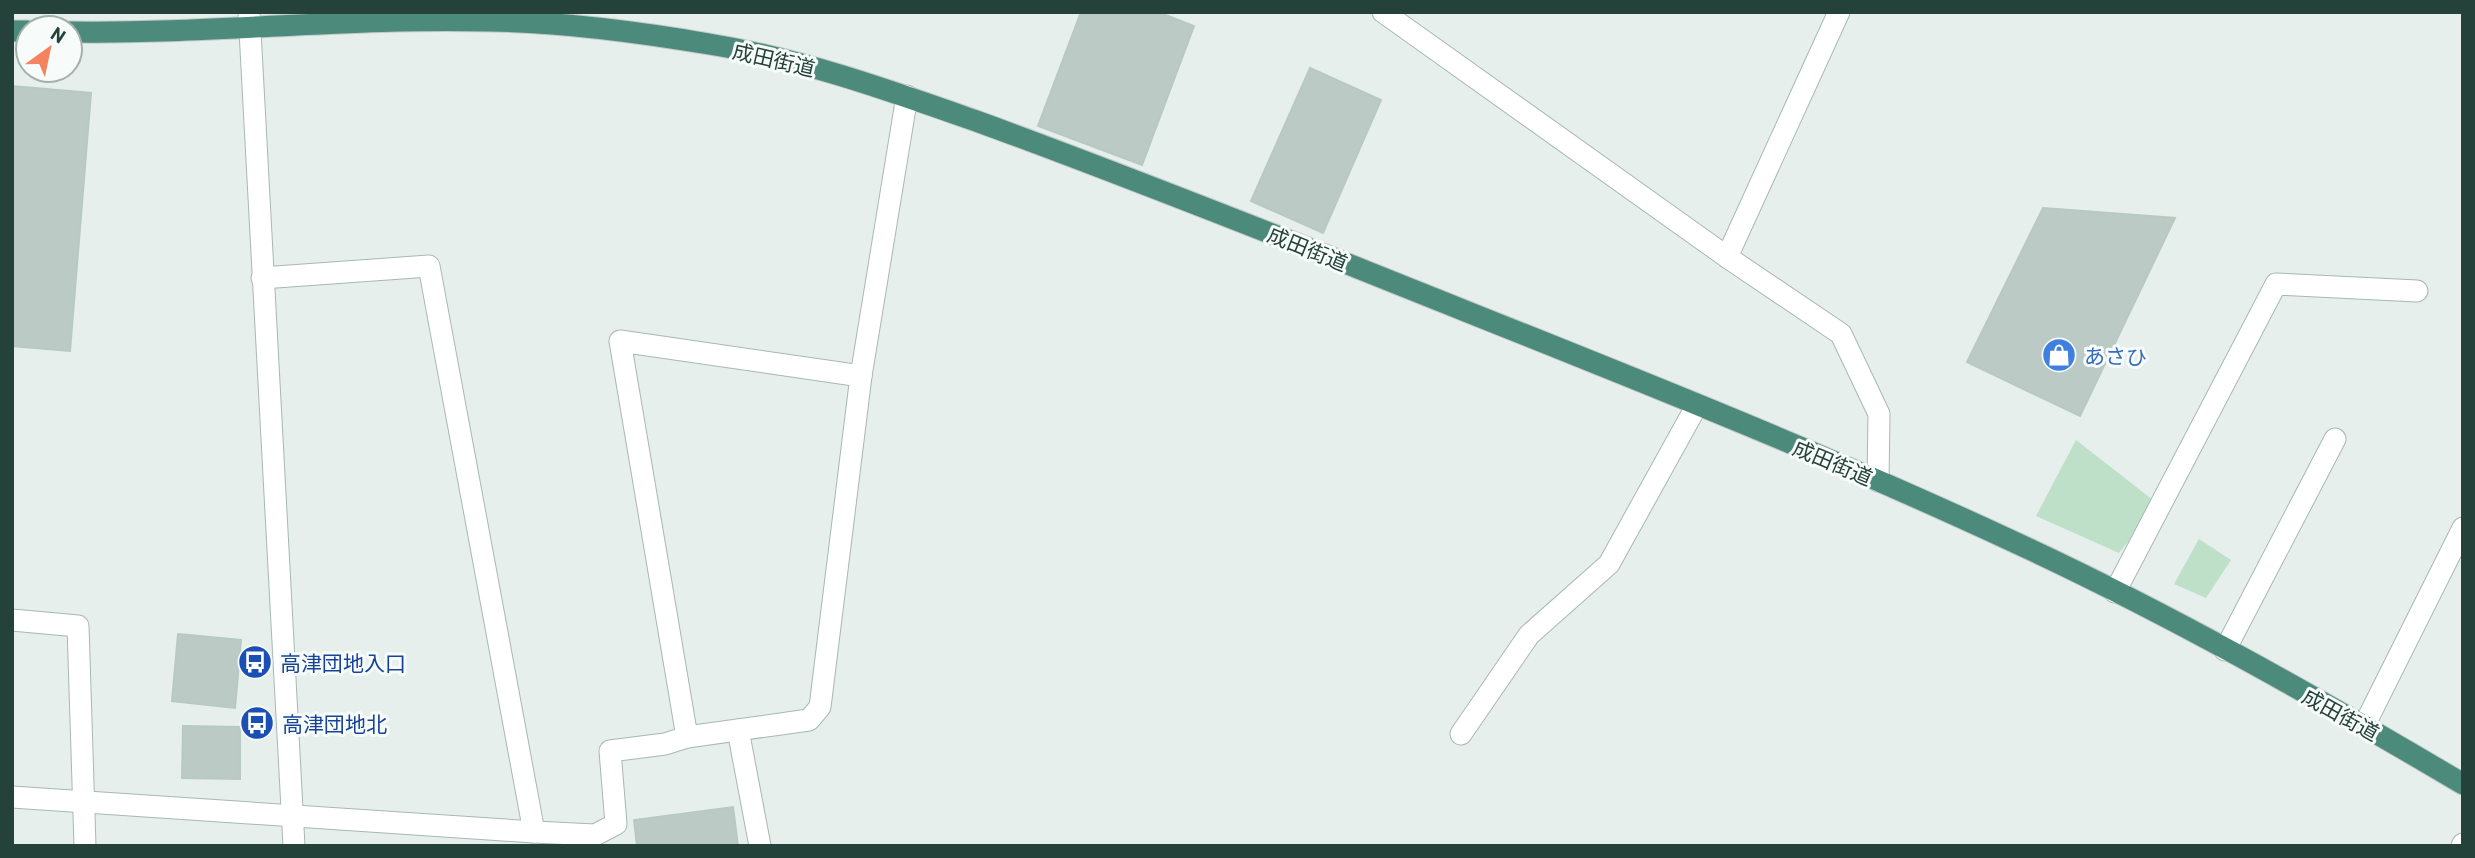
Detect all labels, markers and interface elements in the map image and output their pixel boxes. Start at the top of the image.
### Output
north arrow [14,14,84,84]
text: N [47,21,70,47]
street label: 成田街道 [730,37,818,81]
street label: 成田街道 [1264,221,1352,275]
shop icon: あさひ [2040,336,2078,374]
place label: あさひ [2084,343,2147,368]
street label: 成田街道 [1789,434,1877,490]
bus stop icon: 高津団地入口 [236,643,274,681]
place label: 高津団地入口 [280,650,406,675]
street label: 成田街道 [2298,683,2384,745]
bus stop icon: 高津団地北 [238,704,276,742]
place label: 高津団地北 [282,711,387,736]

